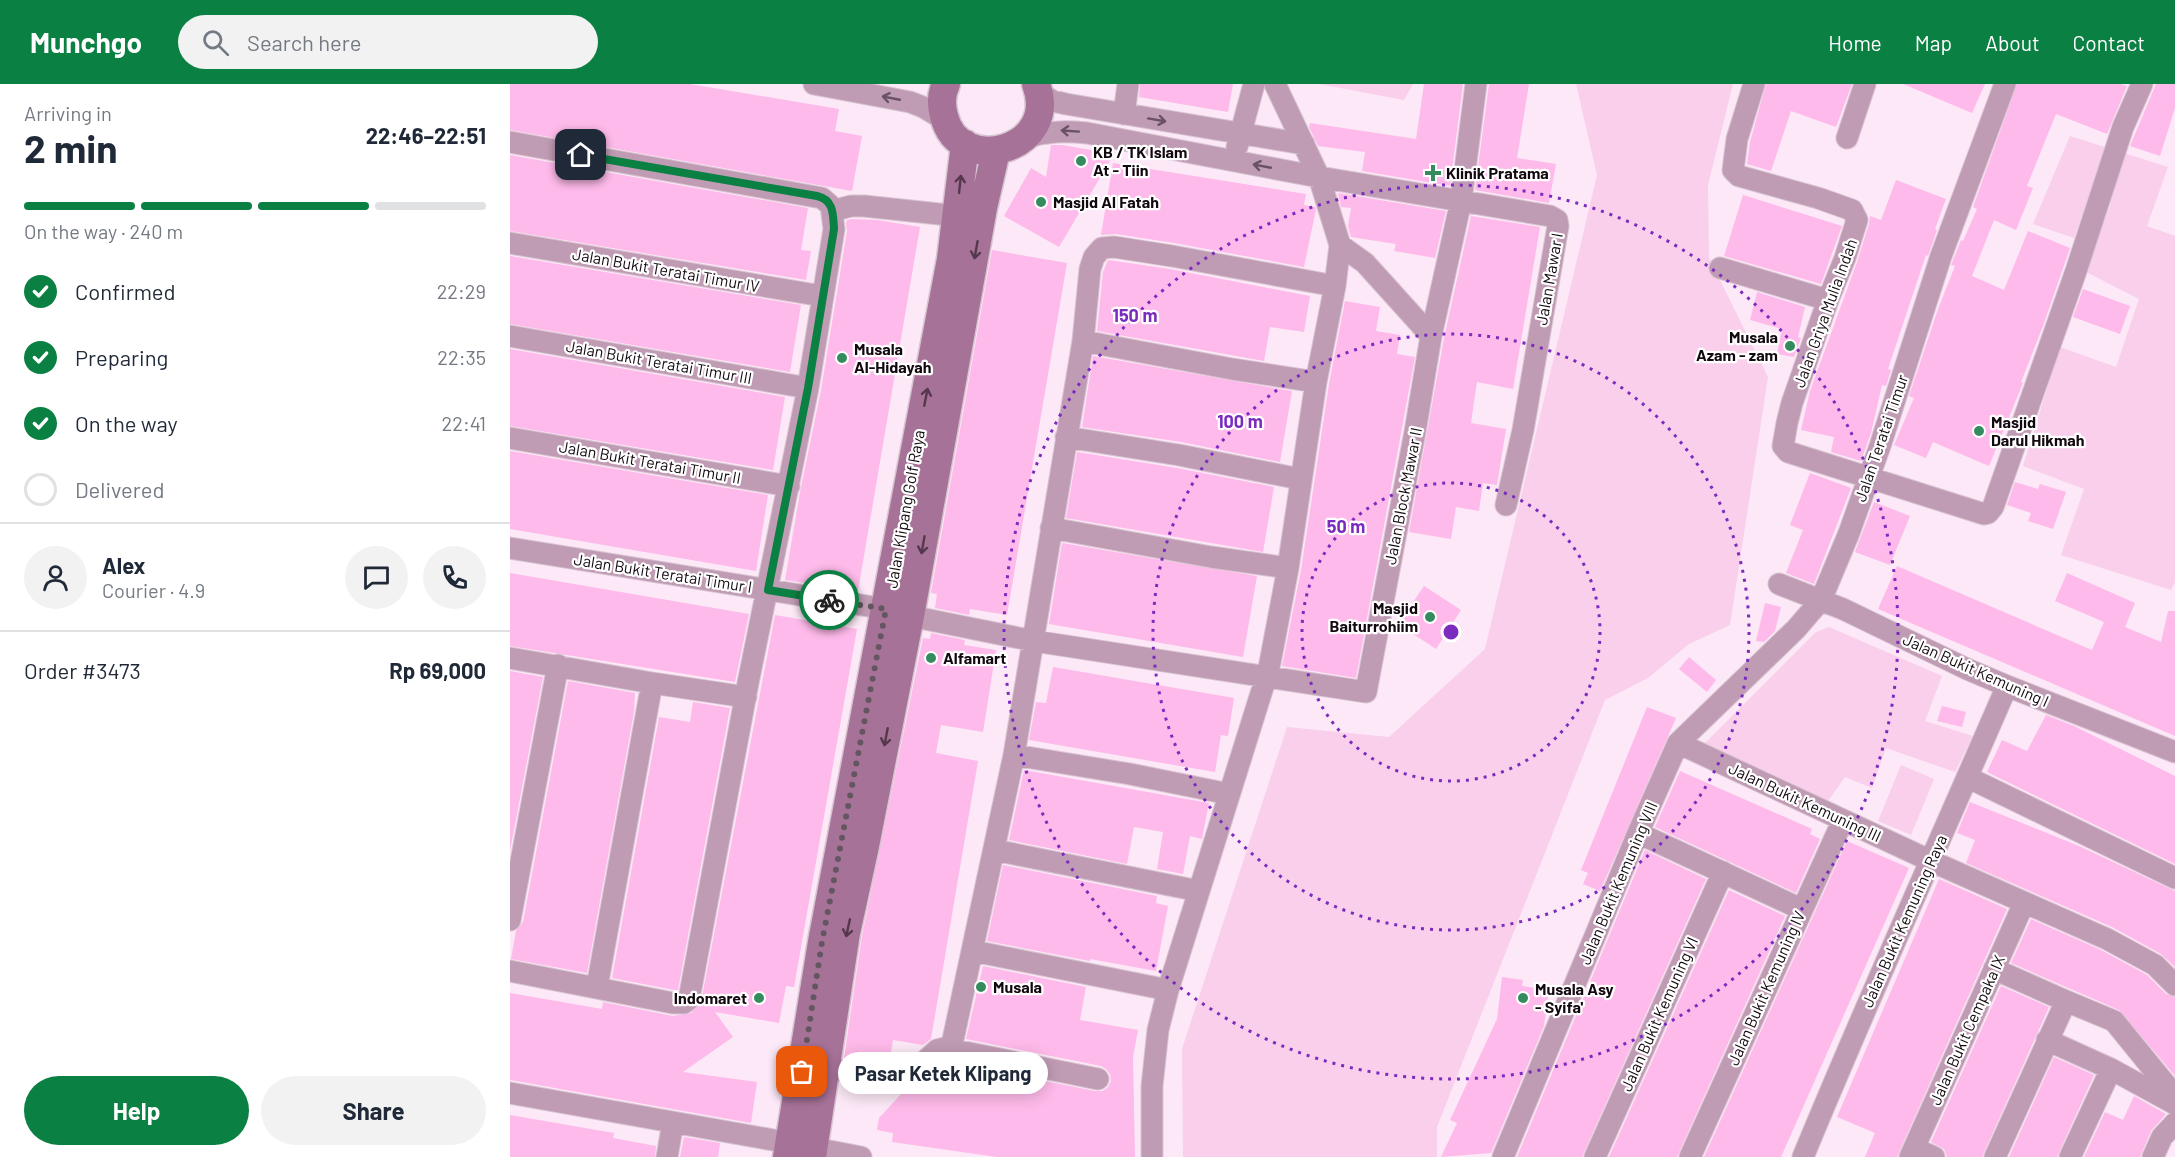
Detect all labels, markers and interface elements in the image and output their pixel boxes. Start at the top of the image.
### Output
search box [178,15,598,69]
text: Munchgo [30,25,142,59]
icon: search [199,26,232,59]
text: Search here [247,29,361,55]
text: Home [1828,30,1882,55]
text: Map [1915,30,1952,55]
text: About [1985,30,2040,55]
text: Contact [2073,30,2145,55]
one-way arrow [881,92,901,103]
text: Arriving in [24,101,112,125]
one-way arrow [1146,114,1166,125]
text: 22:46–22:51 [366,122,486,148]
text: 2 min [24,124,117,171]
one-way arrow [1060,126,1080,137]
pin [555,129,606,180]
icon: home [564,138,597,171]
place label: KB / TK Islam At - Tiin [1093,142,1187,179]
marker: KB / TK Islam At - Tiin [1074,154,1088,168]
one-way arrow [1252,160,1272,171]
place label: Klinik Pratama [1446,163,1549,182]
marker: Klinik Pratama [1424,164,1442,182]
one-way arrow [955,175,966,194]
place label: Masjid Al Fatah [1053,192,1159,211]
marker: Masjid Al Fatah [1034,195,1048,209]
text: On the way · 240 m [24,219,183,243]
street label: Jalan Mawar I [1531,231,1566,327]
street label: Jalan Griya Mulia Indah [1789,236,1860,390]
one-way arrow [970,239,981,259]
street label: Jalan Bukit Teratai Timur IV [571,244,761,295]
icon: check [24,275,57,308]
text: Confirmed [75,278,175,304]
text: 22:29 [437,279,486,303]
text: 150 m [1113,304,1157,326]
place label: Musala Azam - zam [1696,327,1778,364]
street label: Jalan Bukit Teratai Timur III [565,336,754,387]
place label: Musala Al-Hidayah [854,339,931,376]
marker: Musala Azam - zam [1783,339,1797,353]
icon: check [24,341,57,374]
text: Preparing [75,344,168,370]
text: 22:35 [437,345,486,369]
marker: Musala Al-Hidayah [835,351,849,365]
street label: Jalan Teratai Timur [1850,372,1911,504]
one-way arrow [921,388,932,407]
icon: check [24,407,57,440]
text: On the way [75,410,178,436]
text: 100 m [1217,410,1263,432]
text: 22:41 [442,411,486,435]
place label: Masjid Darul Hikmah [1991,412,2084,449]
marker: Masjid Darul Hikmah [1972,424,1986,438]
street label: Jalan Block Mawar II [1380,426,1425,566]
street label: Jalan Klipang Golf Raya [881,428,928,590]
street label: Jalan Bukit Teratai Timur II [558,436,743,487]
text: Delivered [75,476,164,502]
text: 50 m [1327,515,1365,537]
one-way arrow [917,535,928,554]
button: person [24,546,87,609]
button: chat [345,546,408,609]
button: phone [423,546,486,609]
street label: Jalan Bukit Teratai Timur I [573,549,754,596]
text: Alex [102,552,145,578]
courier [799,570,859,630]
text: Courier · 4.9 [102,578,205,602]
icon: bike [813,584,846,617]
place label: Masjid Baiturrohiim [1330,598,1418,635]
marker: Masjid Baiturrohiim [1423,610,1437,624]
centre of rings [1441,622,1461,642]
street label: Jalan Bukit Kemuning I [1900,629,2052,710]
place label: Alfamart [943,648,1006,667]
marker: Alfamart [924,651,938,665]
text: Order #3473 [24,657,141,683]
text: Rp 69,000 [389,657,486,683]
one-way arrow [880,726,891,746]
street label: Jalan Bukit Kemuning III [1726,758,1884,845]
street label: Jalan Bukit Kemuning VIII [1575,798,1661,967]
street label: Jalan Bukit Kemuning Raya [1857,832,1950,1010]
street label: Jalan Bukit Kemuning IV [1723,908,1808,1068]
one-way arrow [841,918,853,937]
street label: Jalan Bukit Kemuning VI [1616,934,1701,1094]
street label: Jalan Bukit Cempaka IX [1925,952,2008,1108]
place label: Musala [993,977,1042,996]
place label: Musala Asy - Syifa' [1535,979,1613,1016]
marker: Musala [974,980,988,994]
place label: Indomaret [674,988,747,1007]
marker: Indomaret [752,991,766,1005]
marker: Musala Asy - Syifa' [1516,991,1530,1005]
pin [776,1046,827,1097]
callout: Pasar Ketek Klipang [838,1051,1048,1093]
icon: bag [785,1055,818,1088]
text: Pasar Ketek Klipang [855,1061,1031,1085]
button: Help [24,1076,249,1145]
button: Share [261,1076,486,1145]

